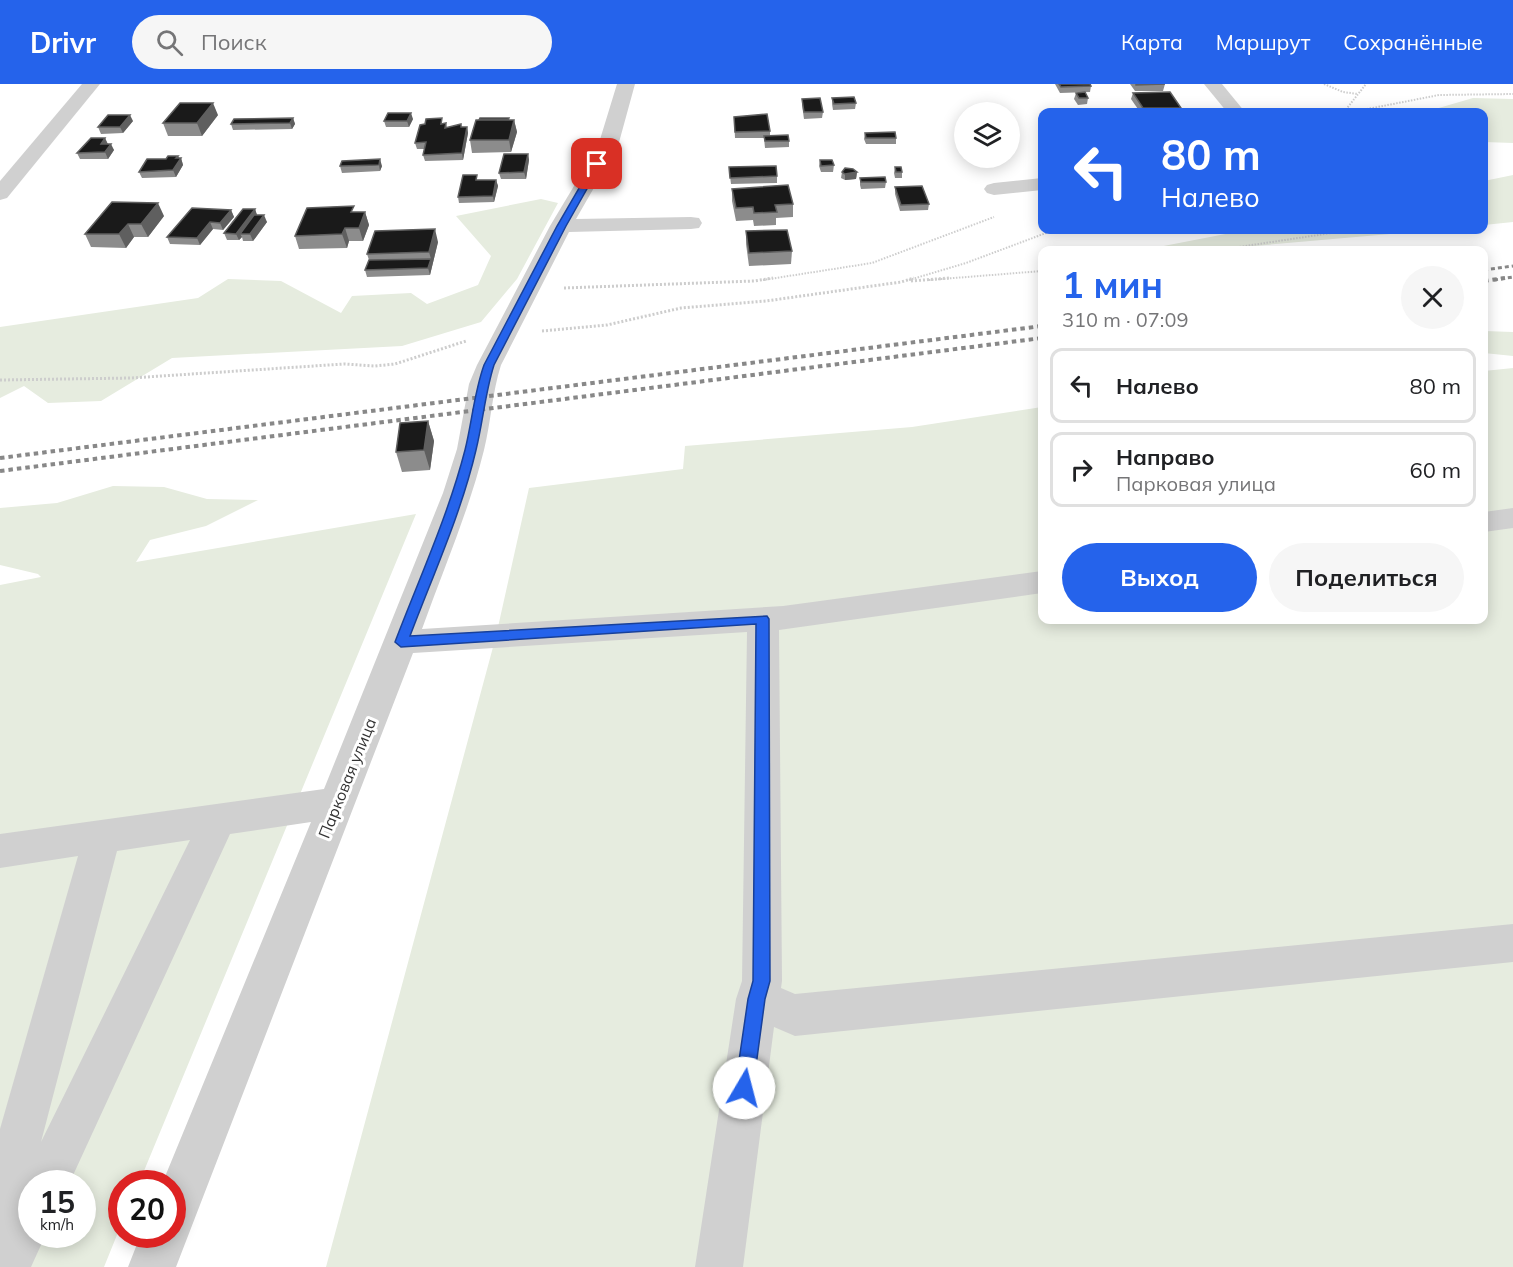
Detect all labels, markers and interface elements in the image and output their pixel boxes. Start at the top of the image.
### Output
search box [132,15,552,69]
text: Drivr [30,25,96,60]
icon: search [153,26,186,59]
text: Поиск [201,28,267,56]
text: Карта [1121,29,1183,55]
text: Маршрут [1216,29,1310,55]
text: Сохранённые [1343,29,1483,55]
map controls [954,102,1020,168]
button: layers [954,102,1020,168]
text: 80 m [1161,128,1261,181]
icon: left [1062,132,1140,210]
pin [571,138,622,189]
icon: arrive [580,147,613,180]
text: Налево [1161,180,1260,214]
text: 1 мин [1062,262,1163,307]
button: close [1401,266,1464,329]
text: 310 m · 07:09 [1062,307,1188,332]
icon: left [1065,369,1098,402]
text: Налево [1116,372,1199,400]
text: 80 m [1410,372,1461,400]
text: Направо [1116,443,1214,471]
icon: right [1065,453,1098,486]
text: 60 m [1410,456,1461,484]
text: Парковая улица [1116,471,1276,496]
button: Выход [1062,543,1257,612]
button: Поделиться [1269,543,1464,612]
street label: Парковая улица [314,715,380,841]
position arrow [712,1056,776,1120]
speed limit sign: 20 [108,1170,186,1248]
text: 15 [39,1183,75,1221]
text: km/h [40,1215,74,1234]

